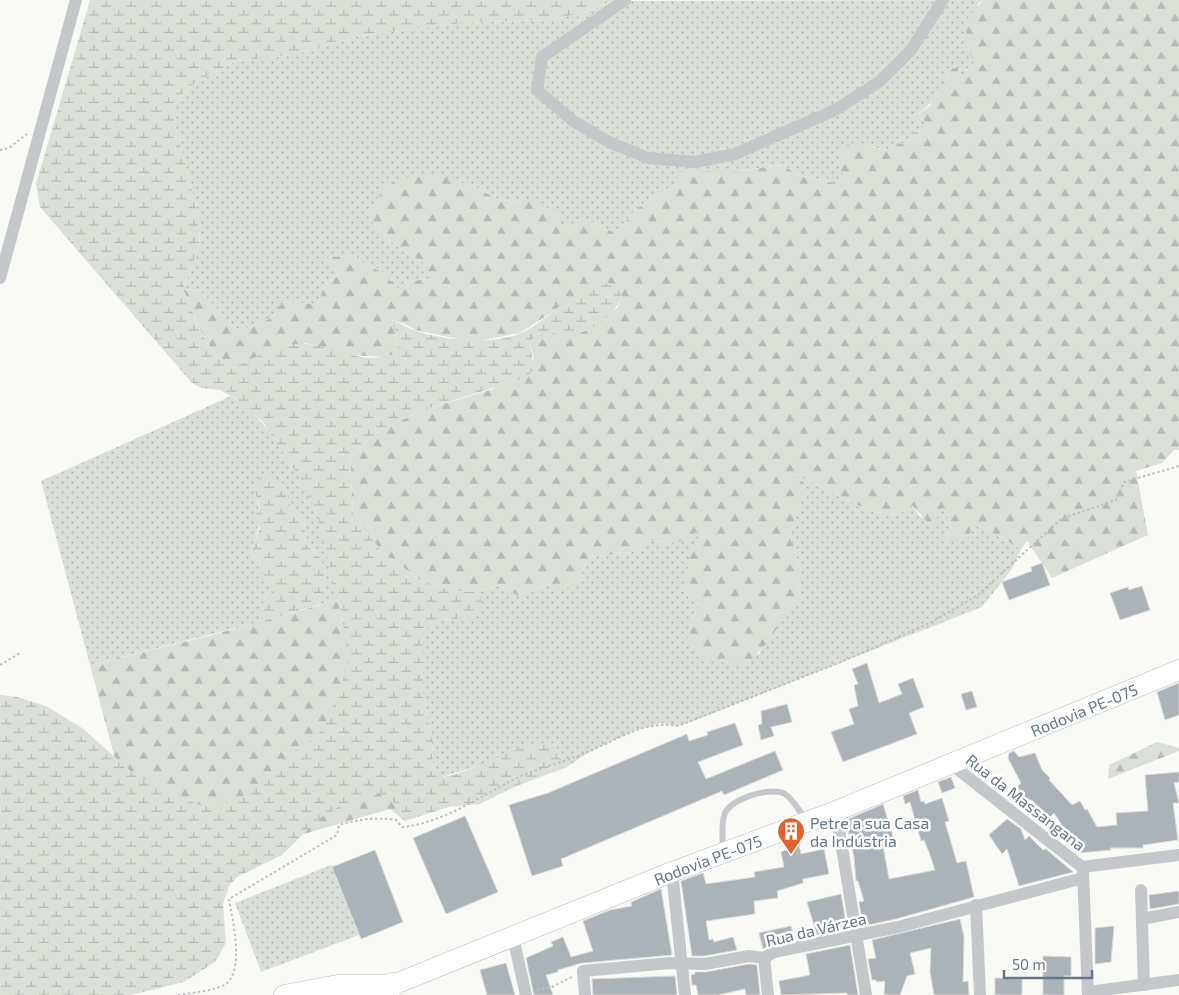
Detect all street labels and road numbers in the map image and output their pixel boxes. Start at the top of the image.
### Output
street label: Rodovia PE-075 [1027,679,1140,740]
street label: Rua da Massangana [963,750,1089,854]
street label: Rodovia PE-075 [651,830,764,888]
street label: Rua da Várzea [764,908,868,950]

